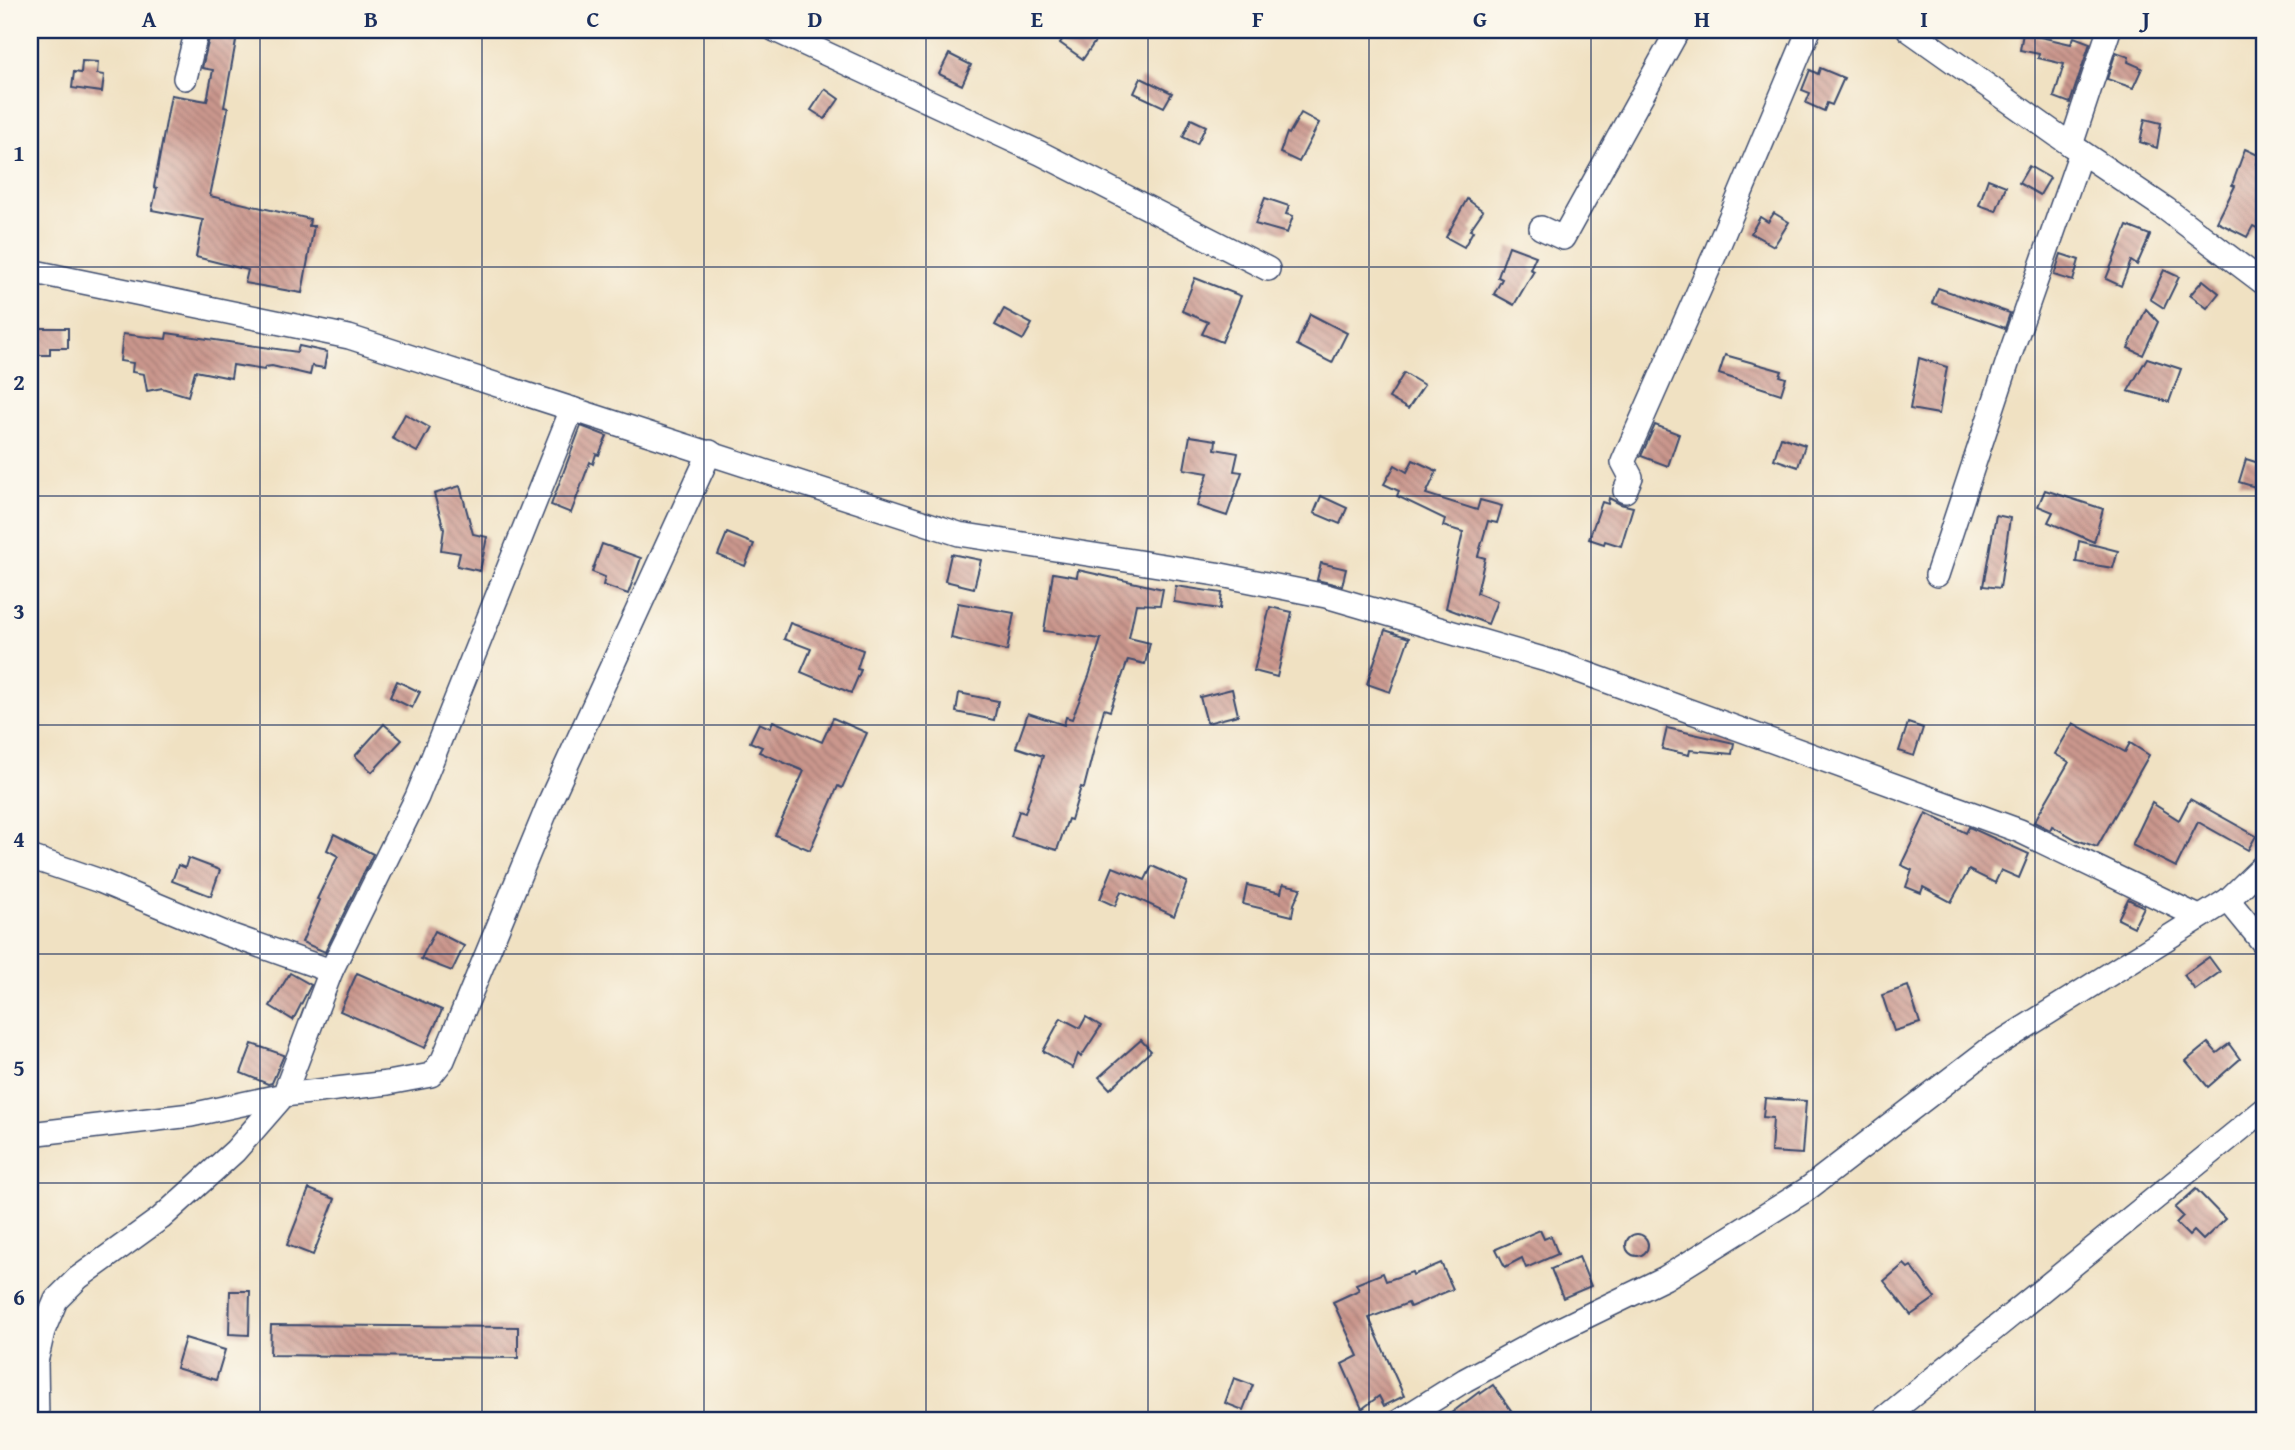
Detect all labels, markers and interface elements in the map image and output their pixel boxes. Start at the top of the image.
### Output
text: A [142,2,157,35]
text: B [364,2,378,35]
text: C [586,2,600,35]
text: D [808,2,823,35]
text: E [1031,2,1043,35]
text: F [1252,2,1264,35]
text: G [1473,2,1487,35]
text: H [1694,2,1710,35]
text: I [1920,2,1928,35]
text: J [2138,2,2150,35]
text: 1 [13,136,25,169]
text: 2 [13,365,25,398]
text: 3 [13,594,25,627]
text: 4 [13,822,25,855]
text: 5 [13,1051,25,1084]
text: 6 [13,1280,25,1313]

